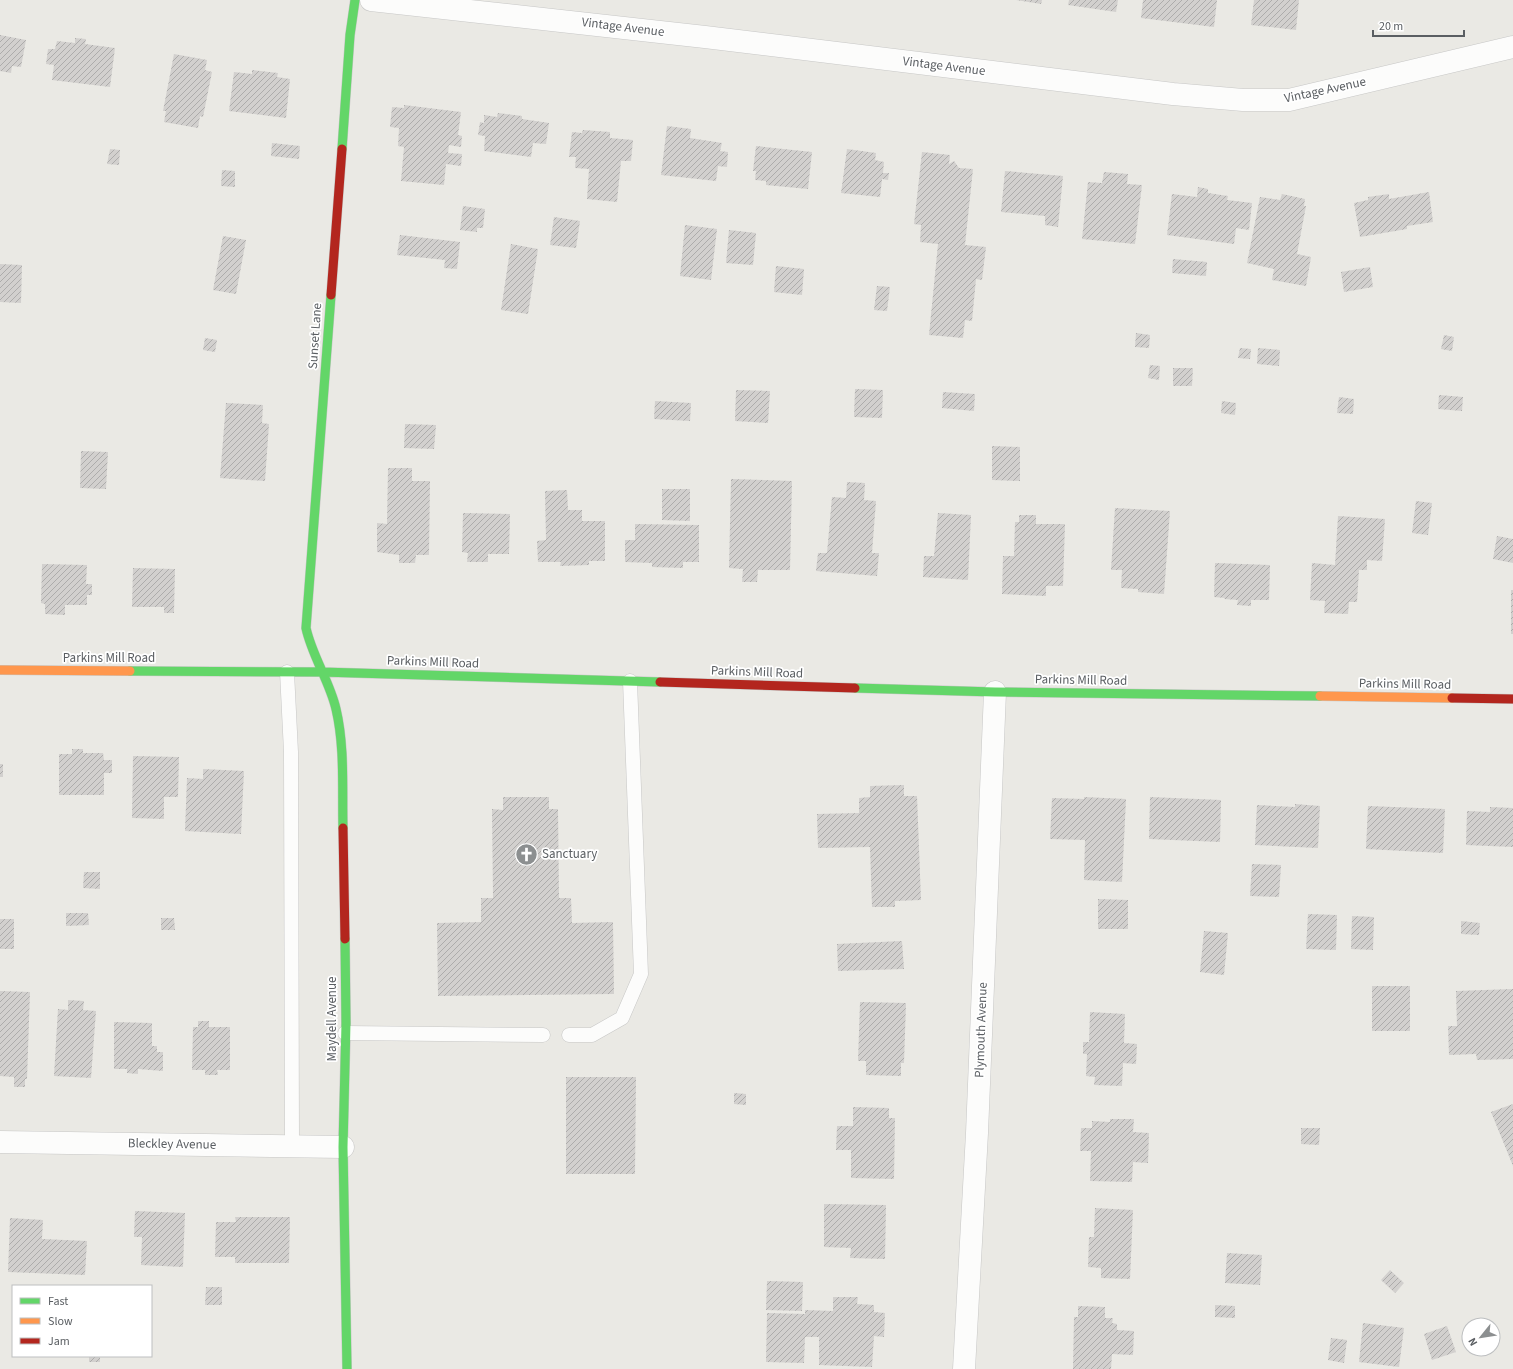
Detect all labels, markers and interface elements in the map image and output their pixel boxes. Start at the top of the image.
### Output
scale bar [1373,12,1464,38]
street label: Vintage Avenue [581,13,665,41]
text: 20 m [1379,18,1403,35]
street label: Vintage Avenue [902,52,986,80]
street label: Vintage Avenue [1282,73,1368,107]
street label: Sunset Lane [304,302,326,370]
street label: Parkins Mill Road [63,649,155,667]
street label: Parkins Mill Road [386,651,480,673]
street label: Parkins Mill Road [710,661,804,683]
street label: Parkins Mill Road [1035,670,1127,690]
street label: Parkins Mill Road [1359,674,1451,694]
church icon: Sanctuary [513,841,539,867]
place label: Sanctuary [542,845,597,863]
street label: Maydell Avenue [323,977,341,1062]
street label: Plymouth Avenue [970,982,992,1078]
street label: Bleckley Avenue [128,1134,216,1154]
legend [12,1285,152,1357]
text: Fast [48,1293,68,1310]
text: Slow [48,1313,73,1330]
north arrow [1461,1317,1501,1357]
text: Jam [48,1333,70,1350]
text: N [1464,1335,1481,1349]

